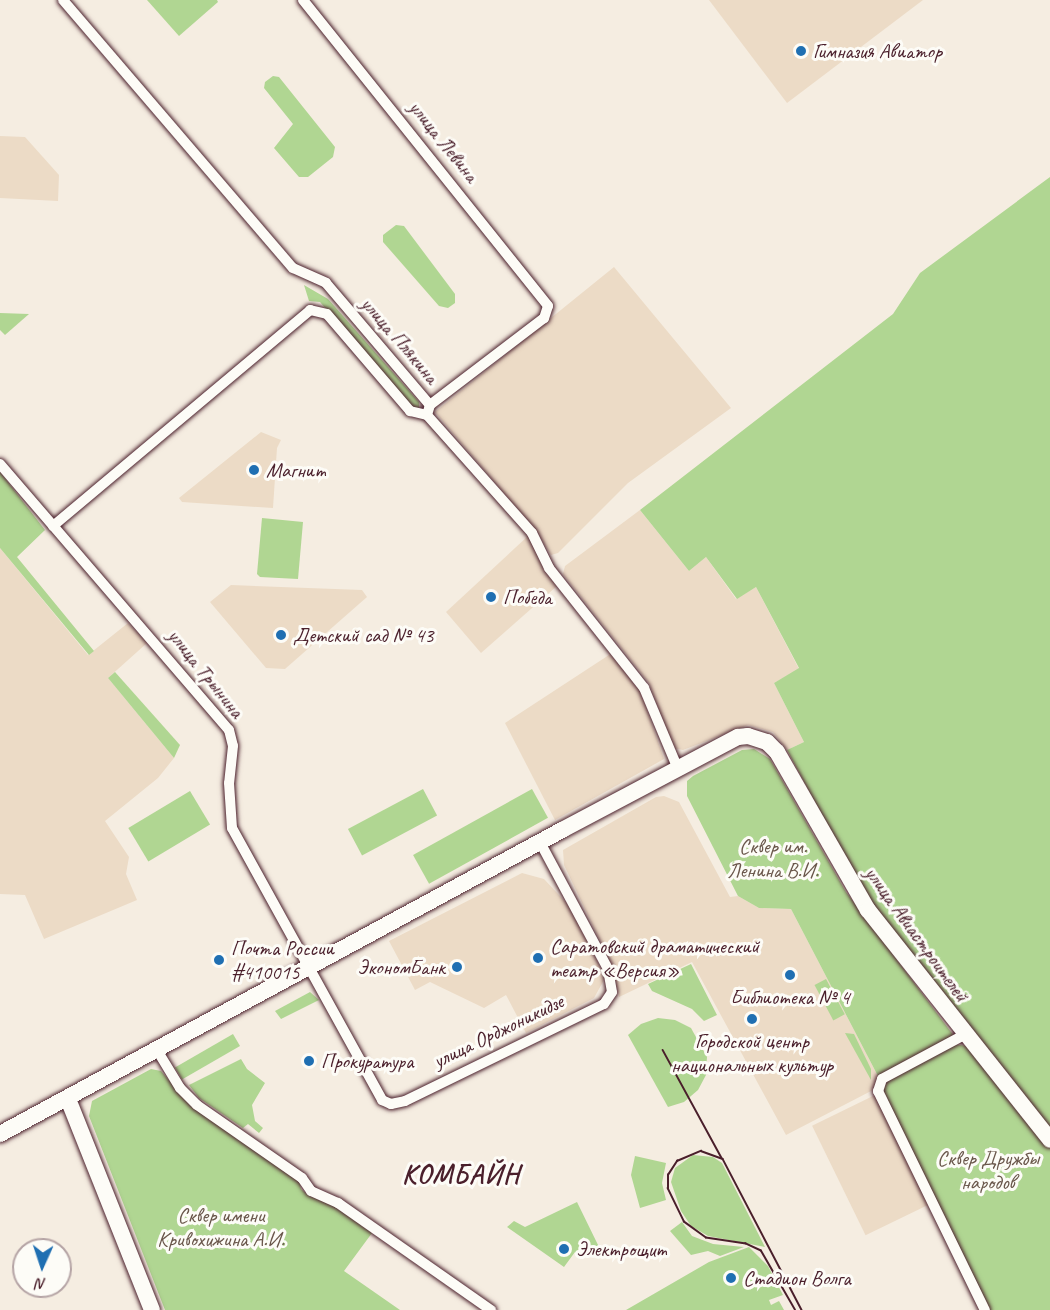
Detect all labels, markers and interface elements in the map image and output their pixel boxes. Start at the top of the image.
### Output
place label: Гимназия Авиатор [813,38,939,64]
marker: Гимназия Авиатор [794,44,808,58]
street label: улица Левина [404,95,484,187]
street label: улица Плякина [355,291,445,389]
place label: Магнит [266,457,326,483]
marker: Магнит [247,463,261,477]
place label: Победа [503,584,552,610]
marker: Победа [484,590,498,604]
place label: Детский сад № 43 [293,622,434,648]
street label: улица Трынина [163,624,249,722]
marker: Детский сад № 43 [274,628,288,642]
park label: Сквер им. Ленина В.И. [727,833,819,883]
street label: улица Авиастроителей [859,861,975,1007]
place label: Саратовский драматический театр «Версия» [550,933,759,983]
place label: Почта России #410015 [231,935,333,985]
marker: Саратовский драматический театр «Версия» [531,951,545,965]
marker: Почта России #410015 [212,953,226,967]
place label: ЭкономБанк [357,954,445,980]
marker: ЭкономБанк [450,960,464,974]
marker: Библиотека № 4 [783,968,797,982]
place label: Библиотека № 4 [730,984,850,1010]
street label: улица Орджоникидзе [430,989,566,1073]
marker: Городской центр национальных культур [745,1012,759,1026]
place label: Городской центр национальных культур [673,1028,831,1078]
place label: Прокуратура [321,1048,413,1074]
marker: Прокуратура [302,1054,316,1068]
park label: Сквер Дружбы народов [937,1145,1039,1195]
district label: КОМБАЙН [400,1159,522,1191]
park label: Сквер имени Кривохижина А.И. [157,1202,285,1252]
place label: Электрощит [576,1236,667,1262]
north arrow [12,1238,72,1298]
marker: Электрощит [557,1242,571,1256]
place label: Стадион Волга [743,1265,851,1291]
marker: Стадион Волга [724,1271,738,1285]
text: N [36,1274,47,1294]

